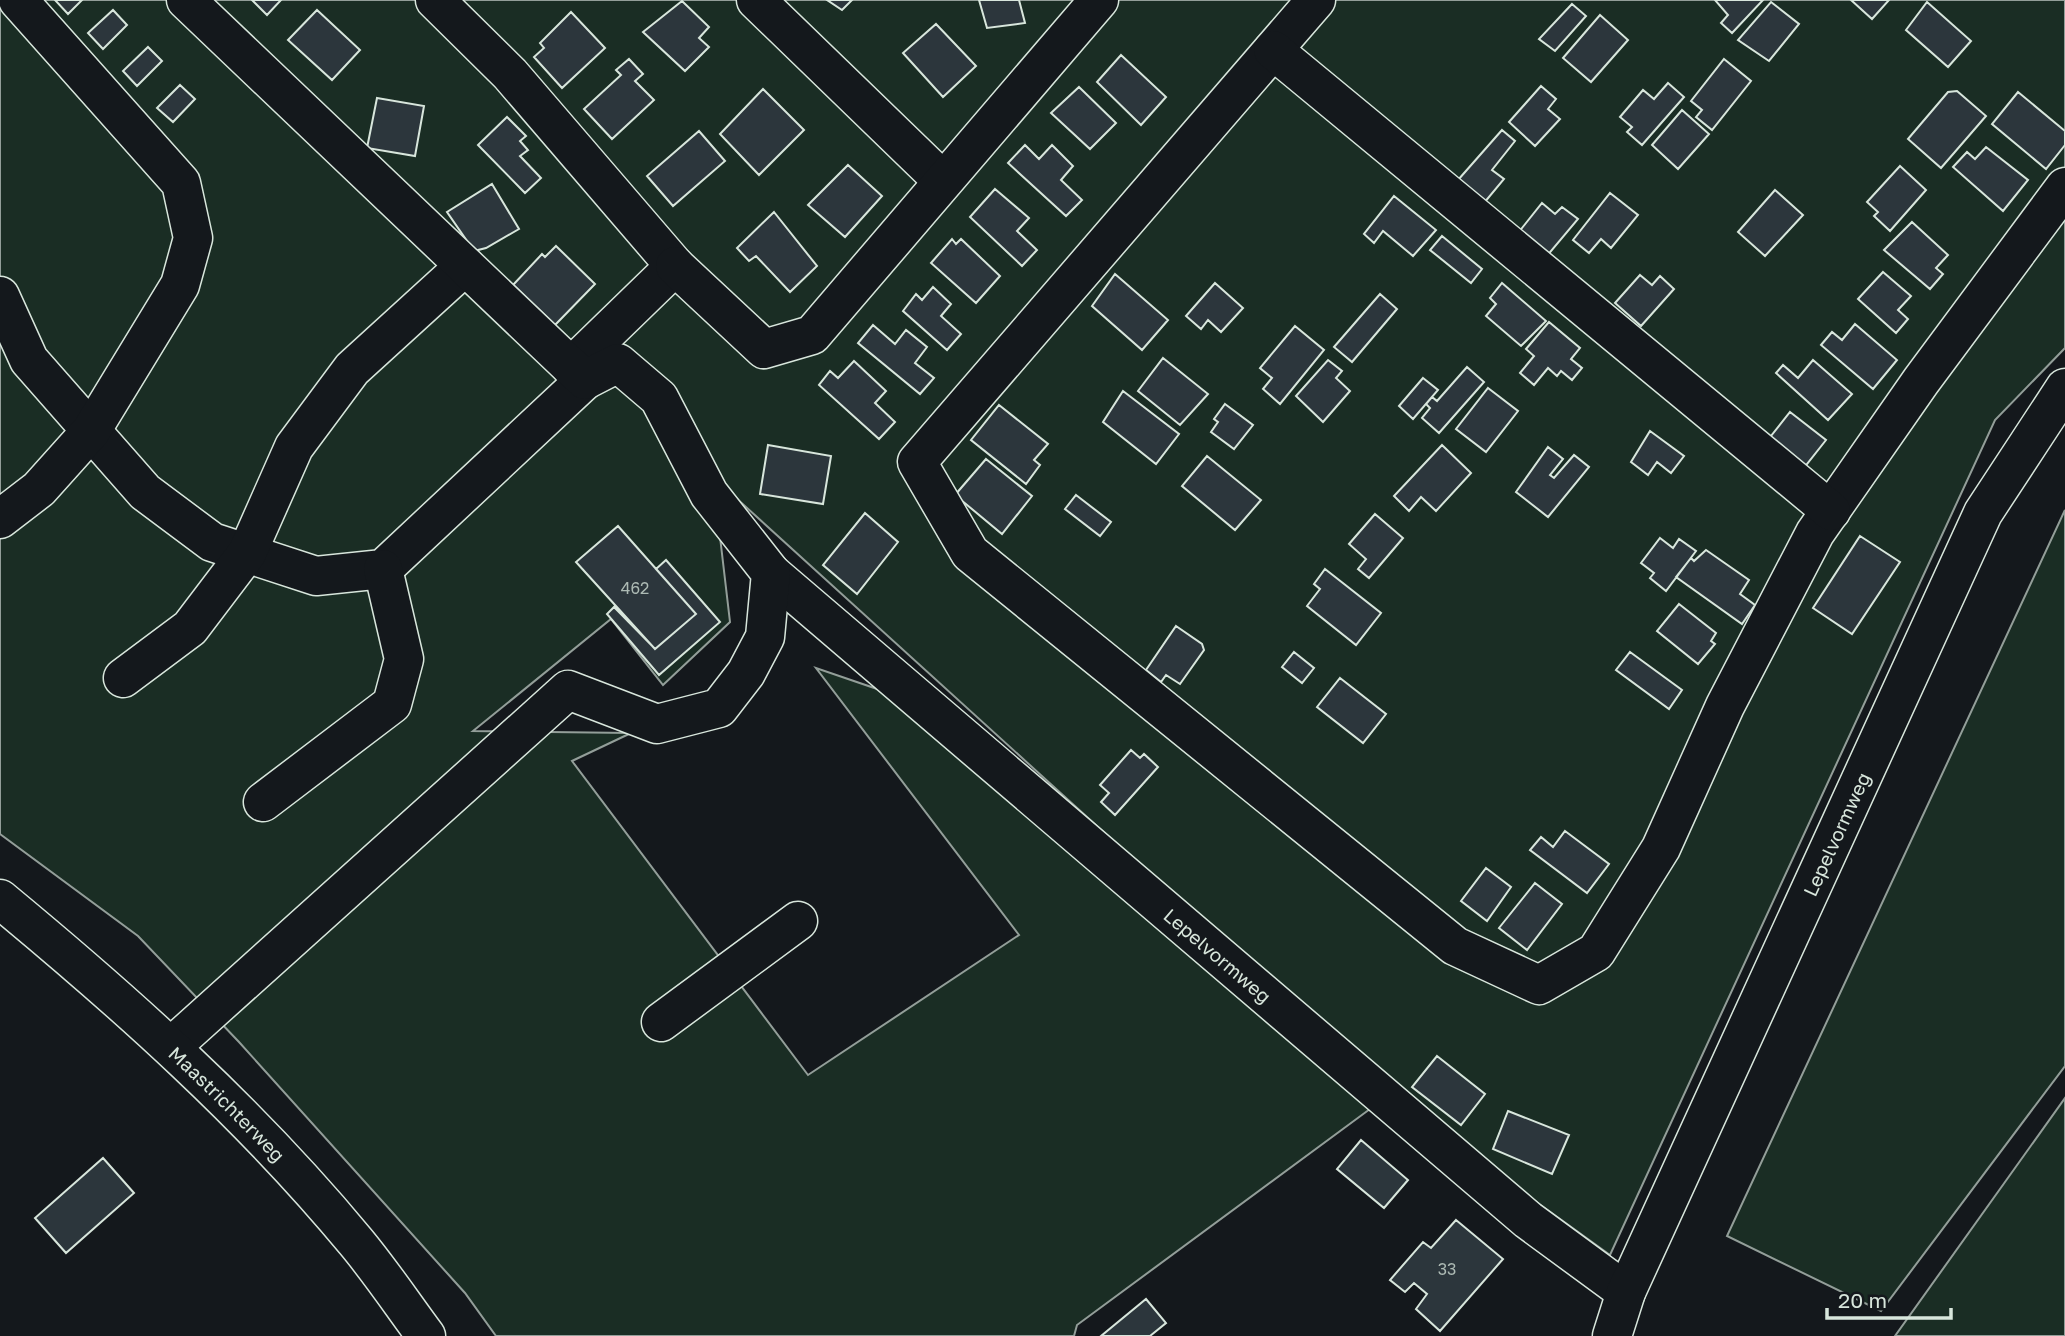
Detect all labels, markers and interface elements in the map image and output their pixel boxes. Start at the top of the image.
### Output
house number: 462 [621,578,649,598]
street label: Lepelvormweg [1798,768,1874,900]
street label: Lepelvormweg [1160,903,1276,1007]
street label: Maastrichterweg [165,1041,290,1166]
house number: 33 [1438,1259,1456,1279]
scale bar [1827,1276,1951,1320]
text: 20 m [1838,1287,1887,1313]

